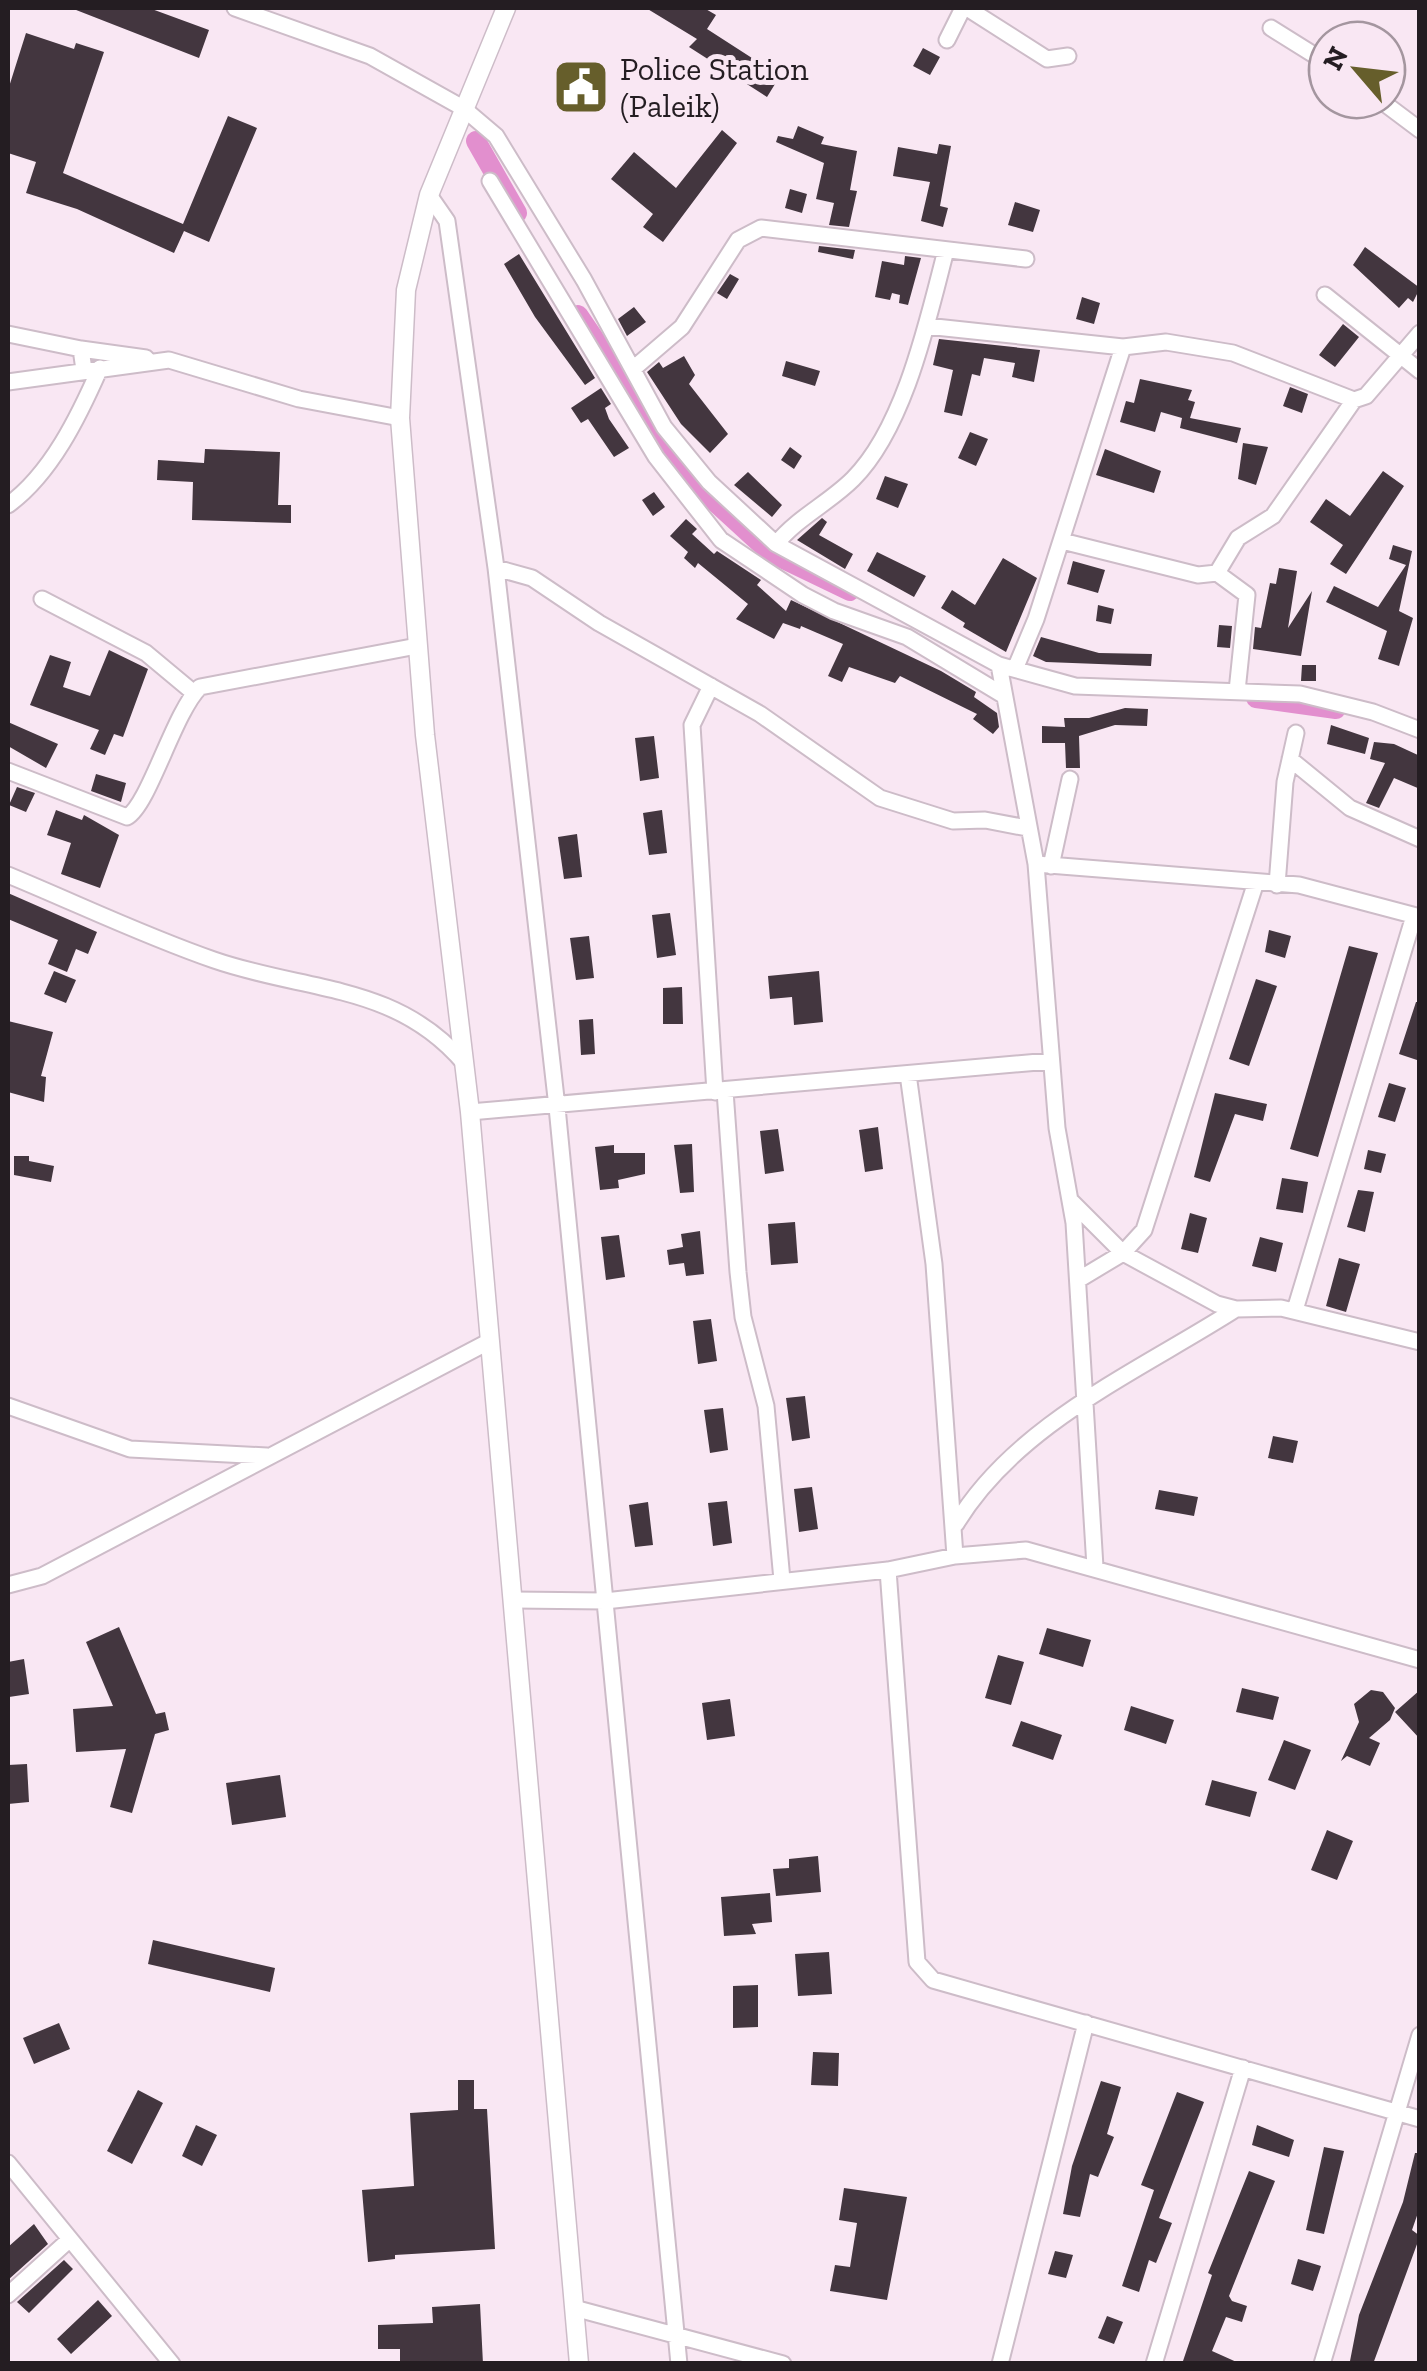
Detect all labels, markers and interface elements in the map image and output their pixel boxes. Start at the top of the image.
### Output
north arrow [1307,20,1407,120]
text: N [1316,41,1355,76]
place label: Police Station (Paleik) [620,50,809,125]
public building icon: Police Station (Paleik) [551,57,611,117]

